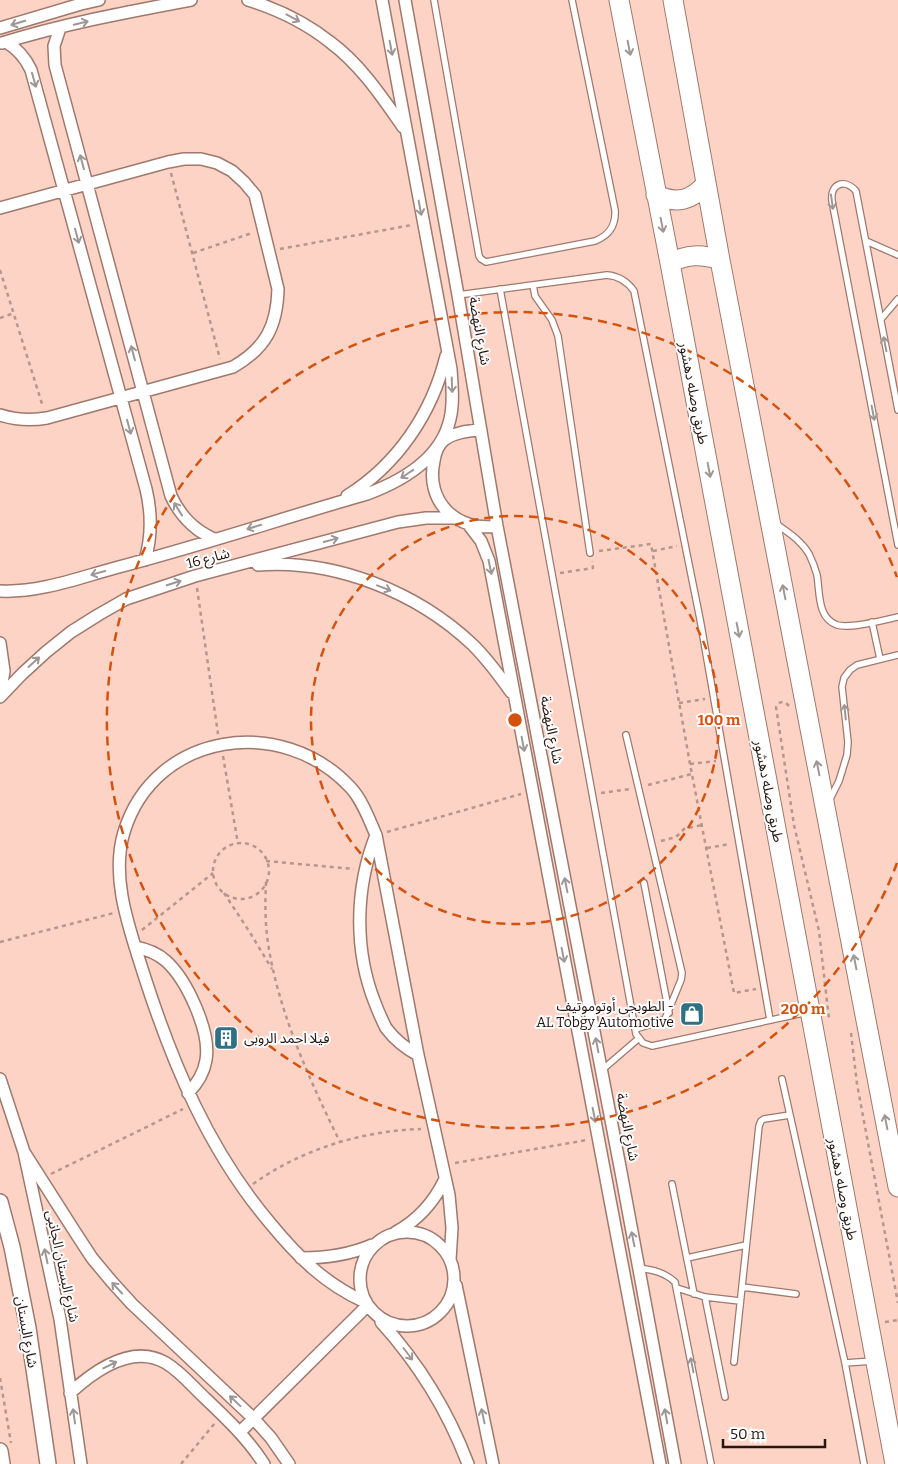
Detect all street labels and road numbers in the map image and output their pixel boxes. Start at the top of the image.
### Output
street label: شارع النهضة [463,296,494,367]
street label: طريق وصله دهشور [674,339,712,446]
street label: شارع 16 [185,545,232,574]
street label: شارع النهضة [535,695,566,766]
street label: طريق وصله دهشور [749,737,787,844]
street label: شارع النهضة [611,1092,642,1163]
street label: طريق وصله دهشور [823,1135,861,1242]
street label: شارع البستان الجانبى [40,1208,83,1324]
street label: شارع البستان [10,1295,41,1370]

